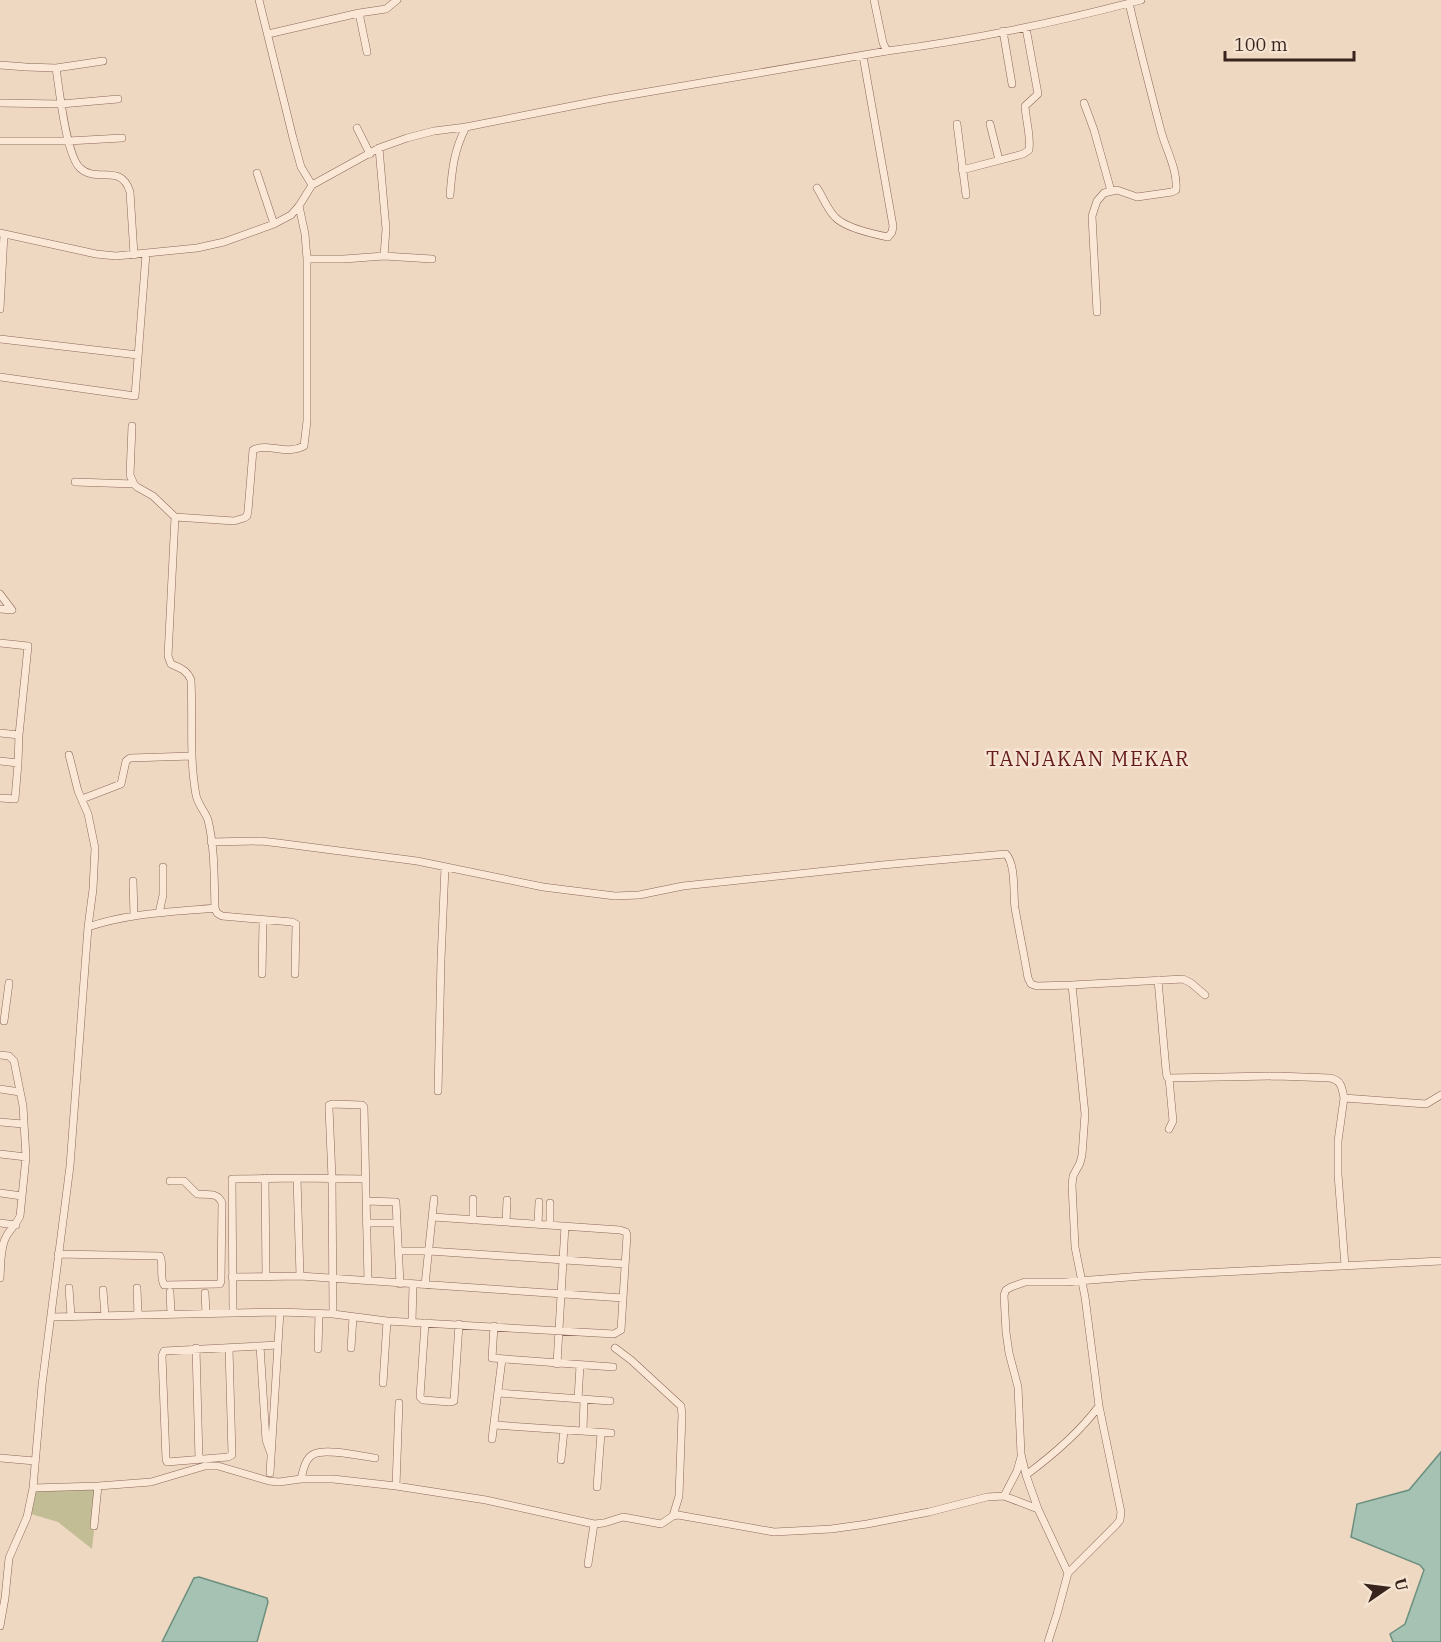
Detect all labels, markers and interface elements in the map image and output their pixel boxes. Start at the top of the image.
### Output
scale bar [1225,24,1354,62]
text: 100 m [1234,33,1288,56]
district label: TANJAKAN MEKAR [986,745,1190,772]
north arrow [1357,1558,1417,1618]
text: U [1390,1576,1413,1593]

